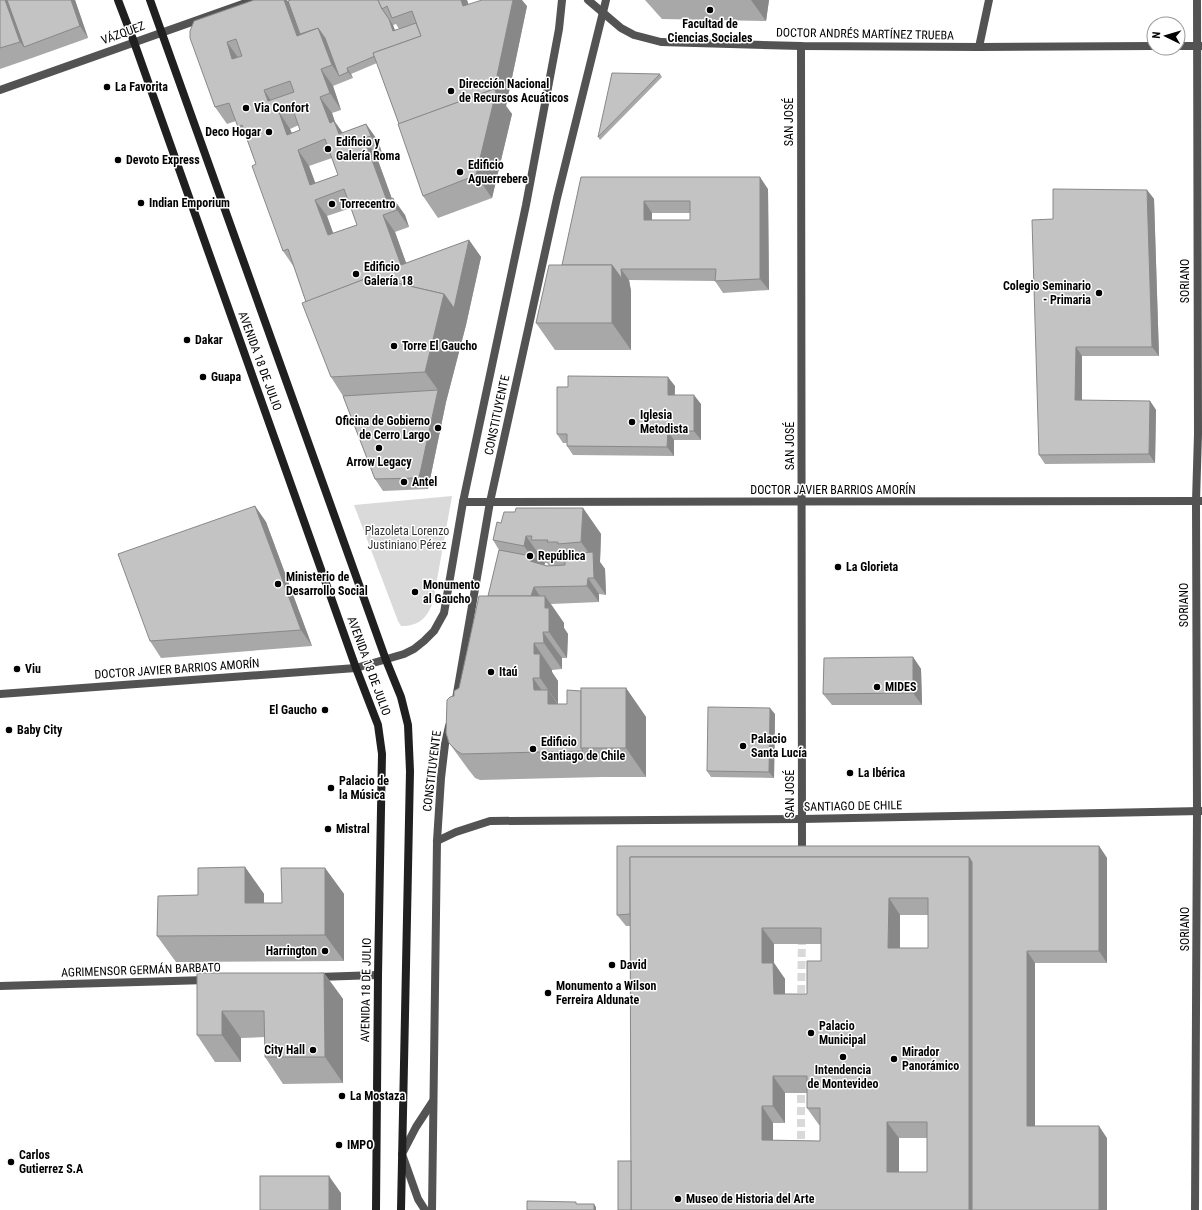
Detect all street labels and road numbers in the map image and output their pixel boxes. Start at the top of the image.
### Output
street label: VÁZQUEZ [99,18,147,47]
street label: DOCTOR ANDRÉS MARTÍNEZ TRUEBA [776,24,954,43]
street label: SAN JOSÉ [781,98,796,146]
street label: SORIANO [1178,259,1192,303]
street label: AVENIDA 18 DE JULIO [236,309,284,413]
street label: CONSTITUYENTE [482,374,512,456]
street label: SAN JOSÉ [782,422,797,470]
street label: DOCTOR JAVIER BARRIOS AMORÍN [750,482,916,497]
street label: SORIANO [1177,583,1191,627]
street label: AVENIDA 18 DE JULIO [345,614,393,718]
street label: DOCTOR JAVIER BARRIOS AMORÍN [94,655,260,682]
street label: CONSTITUYENTE [420,730,444,812]
street label: SAN JOSÉ [782,770,797,818]
street label: SANTIAGO DE CHILE [804,798,902,814]
street label: SORIANO [1178,907,1192,951]
street label: AVENIDA 18 DE JULIO [358,938,374,1042]
street label: AGRIMENSOR GERMÁN BARBATO [61,959,221,980]

